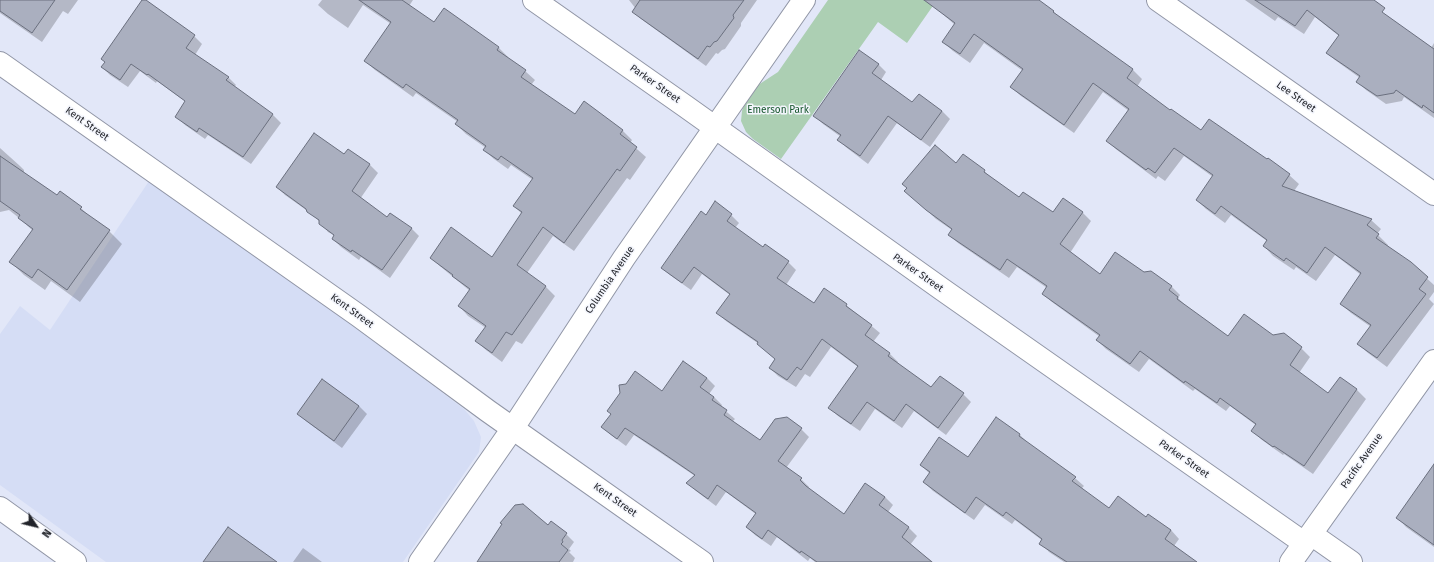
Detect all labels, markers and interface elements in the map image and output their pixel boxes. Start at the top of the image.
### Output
street label: Parker Street [628,62,682,106]
street label: Lee Street [1274,79,1318,115]
park label: Emerson Park [747,104,809,116]
street label: Kent Street [63,105,111,143]
street label: Columbia Avenue [583,244,637,316]
street label: Parker Street [891,251,945,295]
street label: Kent Street [328,291,376,331]
street label: Pacific Avenue [1339,431,1385,491]
street label: Parker Street [1157,437,1211,481]
street label: Kent Street [591,481,639,519]
north arrow [16,506,56,546]
text: N [39,526,54,540]

